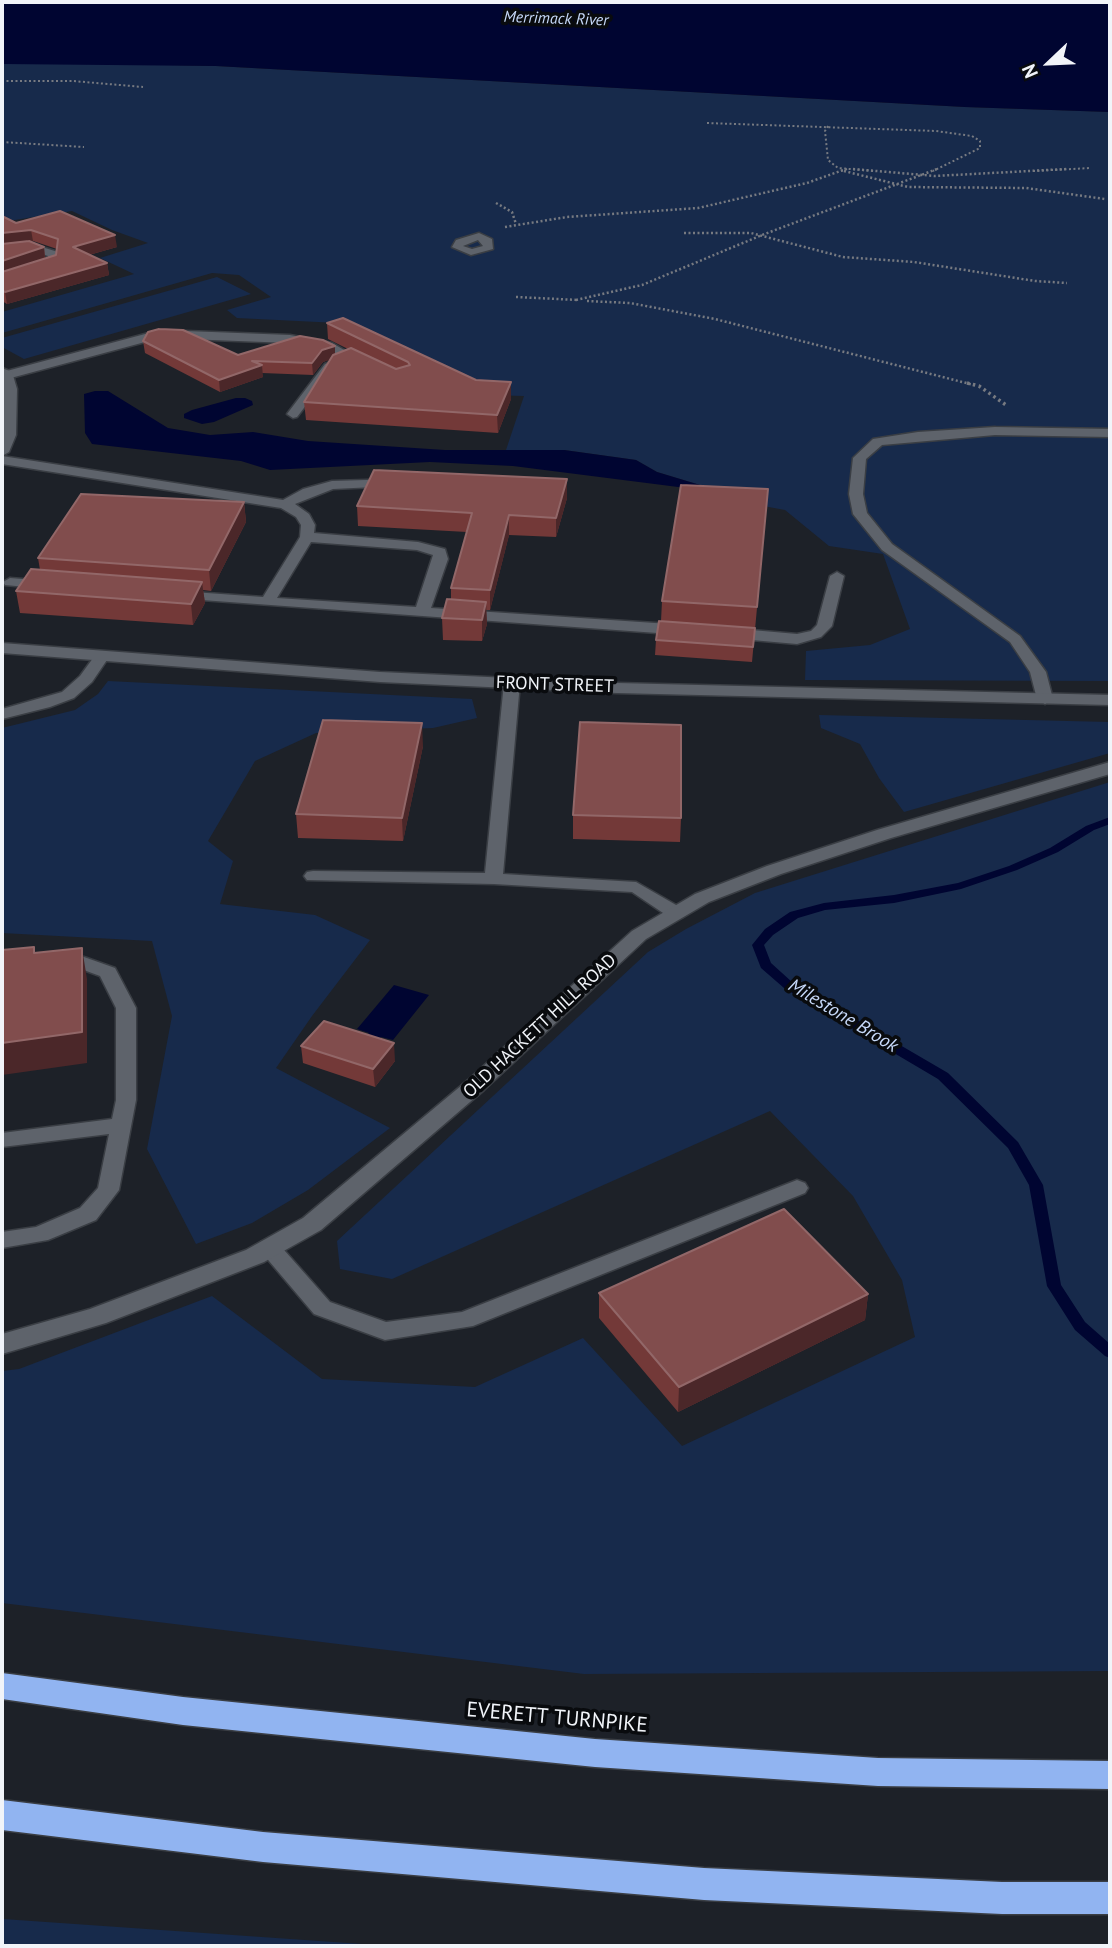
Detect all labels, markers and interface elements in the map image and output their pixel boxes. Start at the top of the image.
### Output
water label: Merrimack River [503,8,609,30]
north arrow [1014,28,1084,98]
text: N [1016,61,1043,82]
street label: FRONT STREET [496,672,614,698]
street label: OLD HACKETT HILL ROAD [459,949,621,1103]
water label: Milestone Brook [784,974,902,1058]
street label: EVERETT TURNPIKE [466,1698,648,1738]

